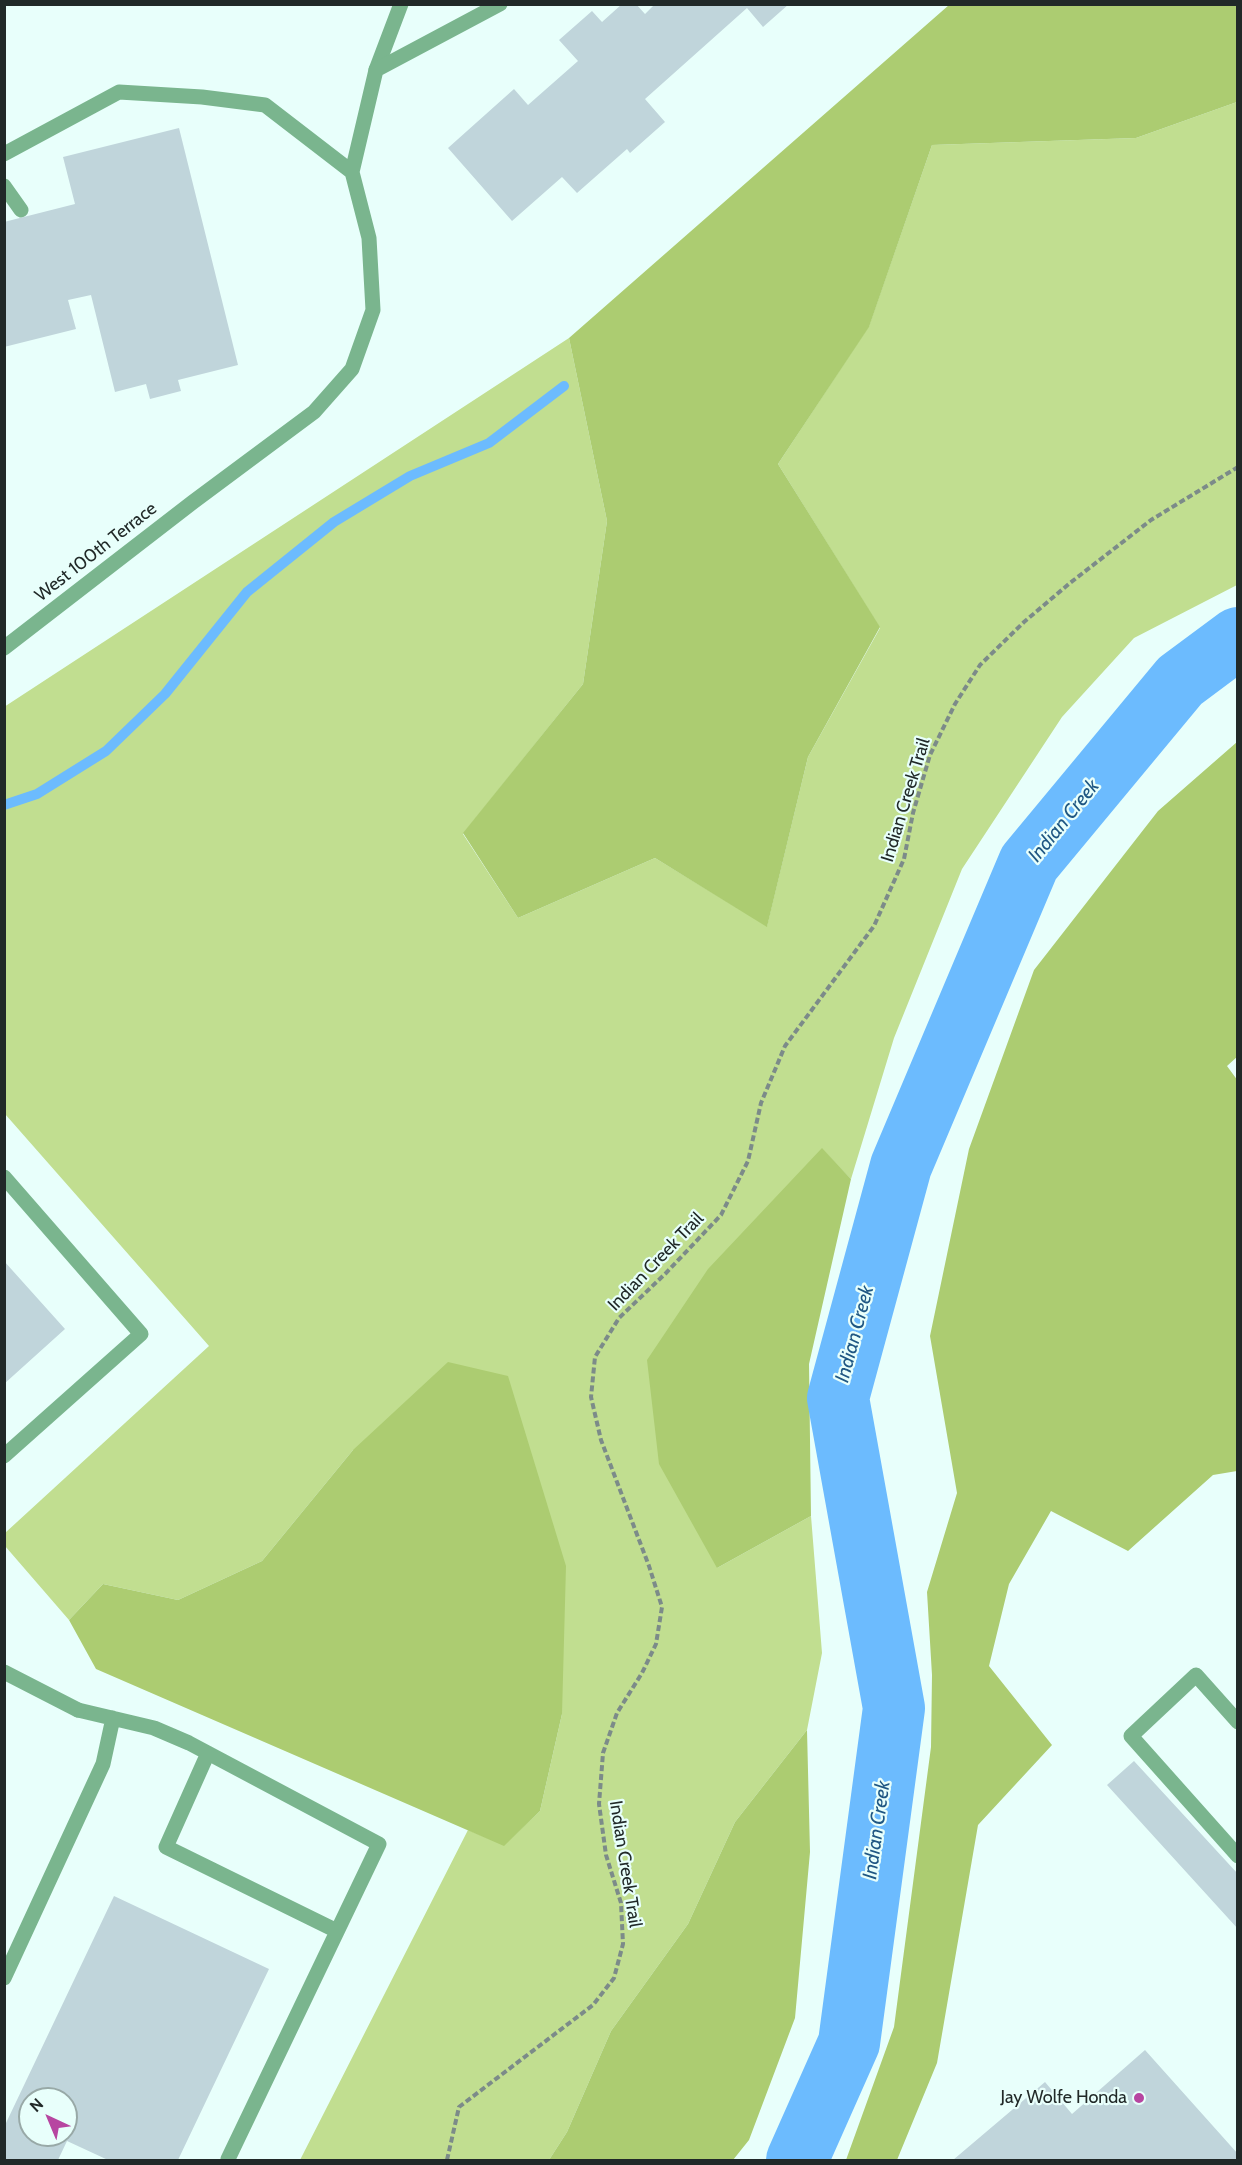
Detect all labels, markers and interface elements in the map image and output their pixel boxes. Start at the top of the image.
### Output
street label: West 100th Terrace [31,498,161,606]
street label: Indian Creek Trail [877,736,935,864]
water label: Indian Creek [1023,775,1105,867]
street label: Indian Creek Trail [604,1208,708,1316]
water label: Indian Creek [831,1283,879,1385]
water label: Indian Creek [858,1779,896,1881]
street label: Indian Creek Trail [604,1799,646,1929]
north arrow [18,2087,78,2147]
place label: Jay Wolfe Honda [1001,2087,1127,2109]
marker: Jay Wolfe Honda [1132,2091,1146,2105]
text: N [26,2094,47,2116]

